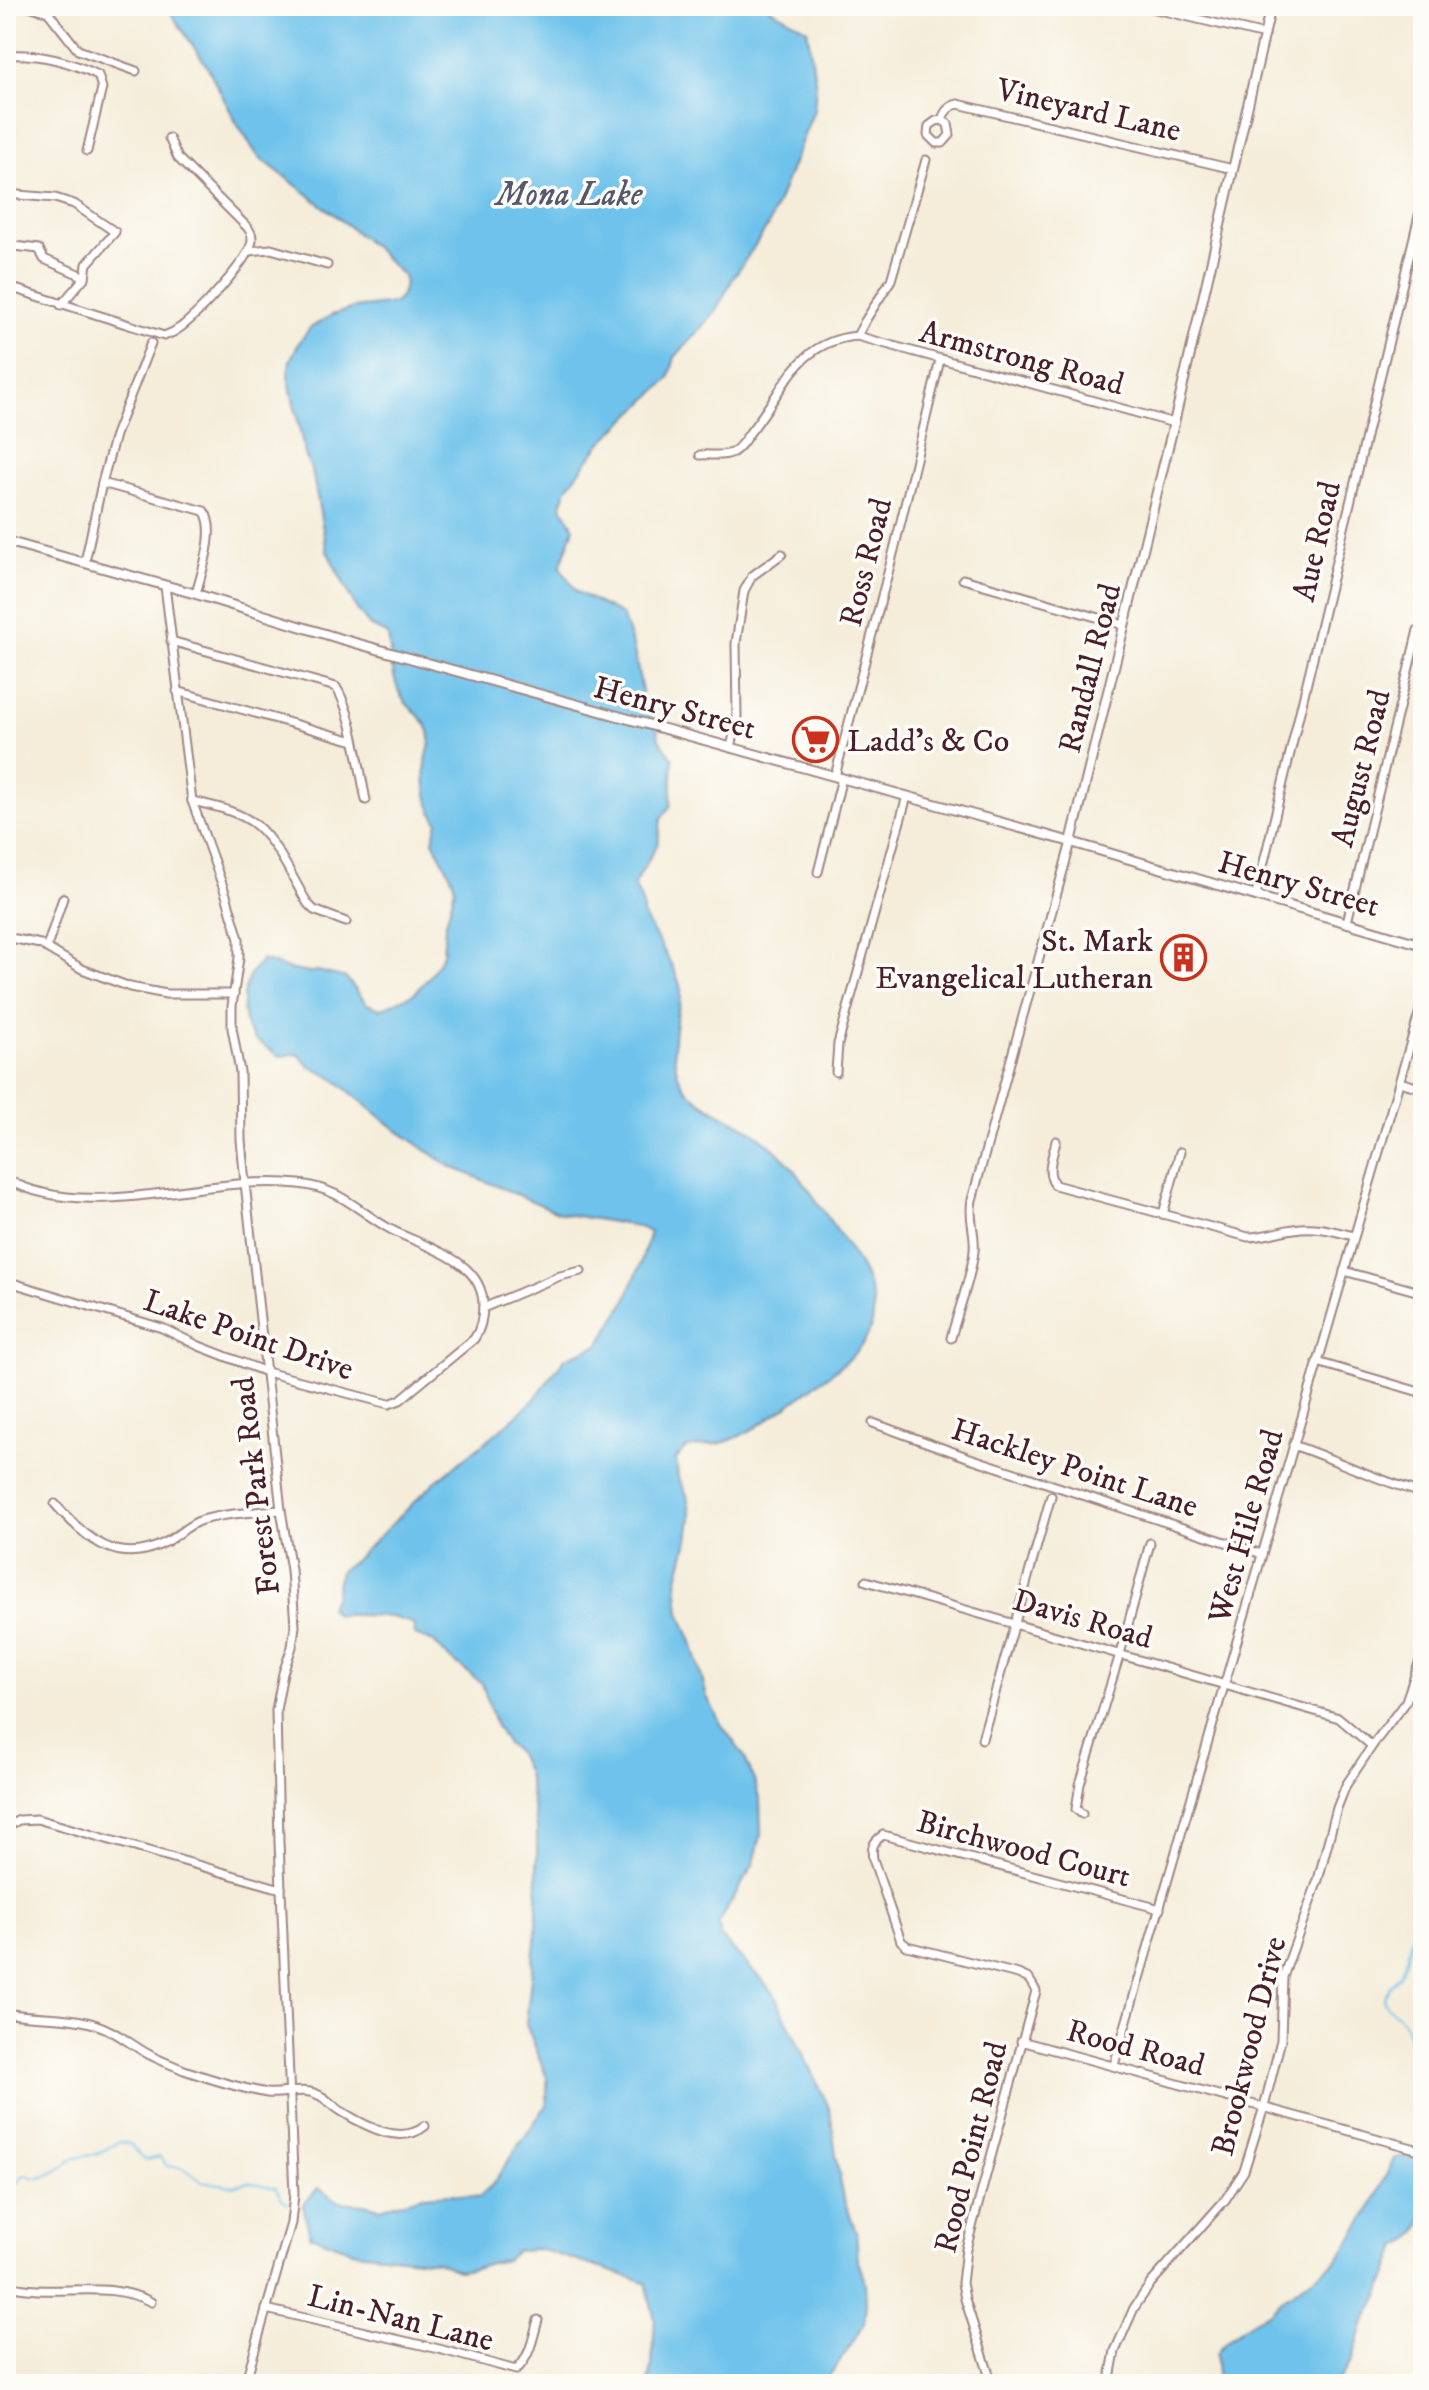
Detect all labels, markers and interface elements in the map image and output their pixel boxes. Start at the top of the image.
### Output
street label: Vineyard Lane [991,70,1185,152]
water label: Mona Lake [494,174,644,216]
street label: Armstrong Road [915,312,1128,405]
street label: Aue Road [1285,477,1351,605]
street label: Ross Road [832,494,902,631]
street label: Randall Road [1051,579,1131,757]
street label: Henry Street [589,668,760,750]
street label: August Road [1323,686,1401,851]
supermarket icon: Ladd's & Co [792,716,840,764]
place label: Ladd's & Co [847,722,1009,762]
street label: Henry Street [1213,843,1384,927]
place label: St. Mark Evangelical Lutheran [875,922,1153,999]
building icon: St. Mark Evangelical Lutheran [1160,934,1208,982]
street label: Lake Point Drive [138,1281,358,1390]
street label: Forest Park Road [224,1374,290,1597]
street label: Hackley Point Lane [946,1410,1203,1528]
street label: West Hile Road [1200,1425,1294,1629]
street label: Davis Road [1008,1581,1157,1659]
street label: Birchwood Court [912,1802,1135,1898]
street label: Brookwood Drive [1203,1933,1296,2160]
street label: Rood Road [1062,2011,1209,2087]
street label: Rood Point Road [926,2037,1018,2258]
street label: Lin-Nan Lane [303,2277,498,2361]

